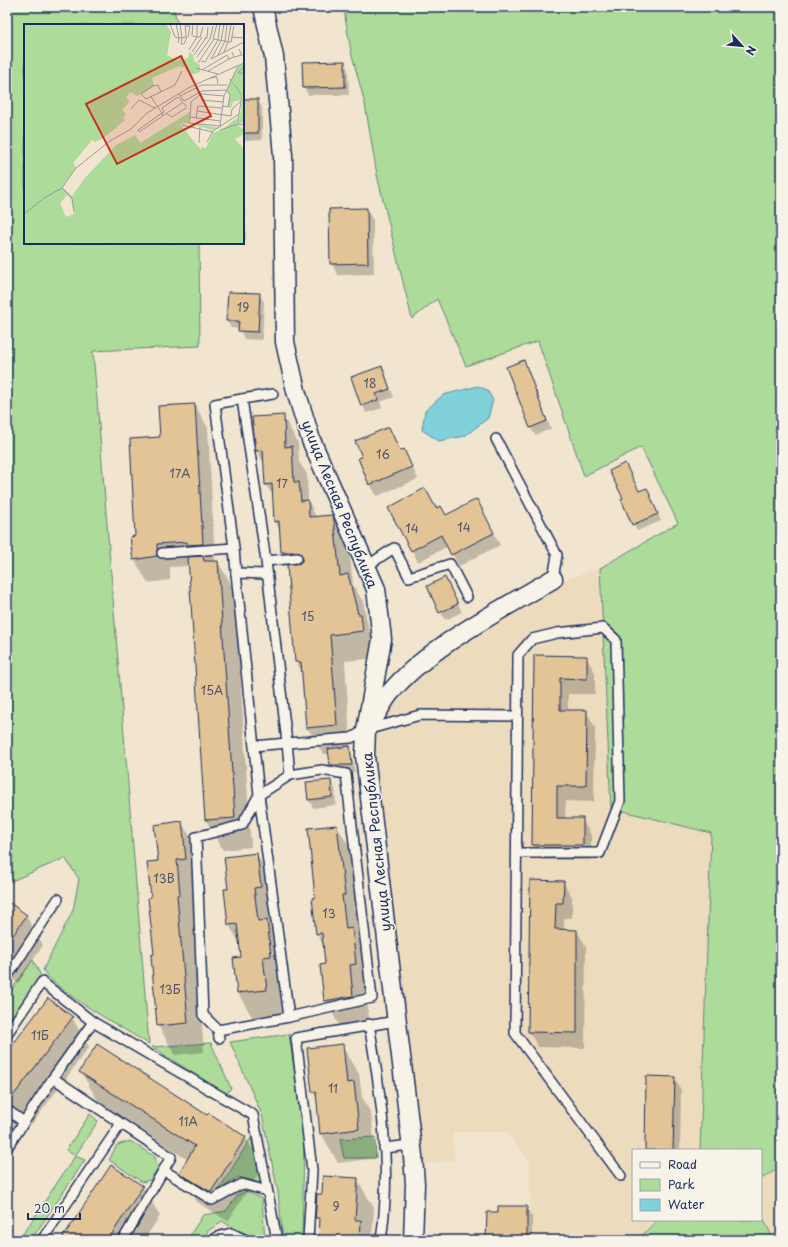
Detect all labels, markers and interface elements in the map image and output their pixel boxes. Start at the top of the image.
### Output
inset map [24,24,244,244]
north arrow [722,26,762,66]
text: N [742,43,761,59]
house number: 19 [237,298,249,316]
house number: 18 [364,374,376,392]
street label: улица Лесная Республика [297,417,384,592]
house number: 16 [376,445,390,463]
house number: 17А [170,464,190,482]
house number: 17 [276,474,288,492]
house number: 14 [457,518,471,536]
house number: 14 [405,519,419,537]
house number: 15 [301,607,315,625]
house number: 15А [201,681,223,699]
street label: улица Лесная Республика [356,751,396,933]
house number: 13В [153,869,175,887]
house number: 13 [322,904,336,922]
house number: 13Б [159,980,181,998]
house number: 11Б [31,1026,49,1044]
house number: 11 [328,1079,338,1097]
house number: 11А [178,1112,198,1130]
legend [632,1149,762,1221]
text: Road [668,1155,697,1173]
text: Park [668,1175,695,1193]
scale bar [28,1195,80,1221]
text: Water [668,1195,705,1213]
house number: 9 [332,1197,340,1215]
text: 20 m [34,1199,65,1217]

